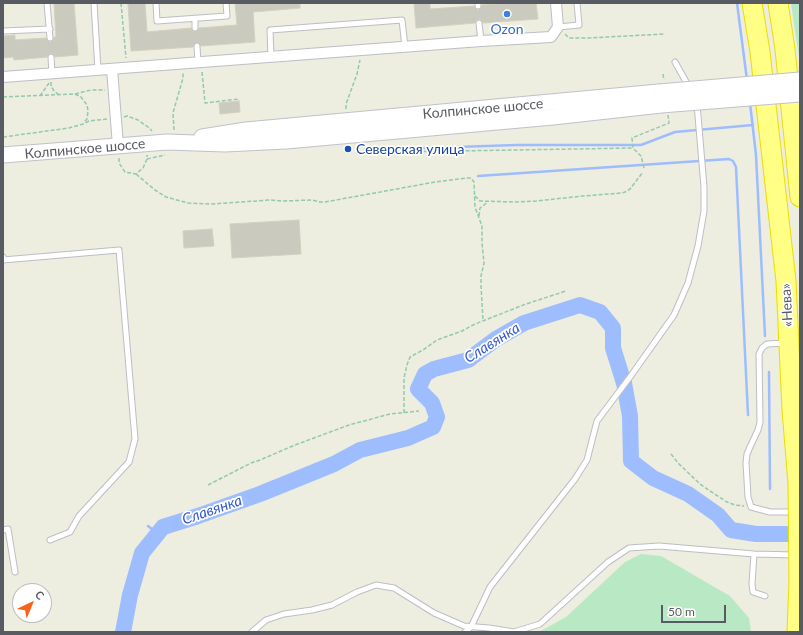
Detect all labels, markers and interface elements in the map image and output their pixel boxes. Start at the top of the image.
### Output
marker: Ozon [502,9,512,19]
place label: Ozon [491,21,523,37]
street label: Колпинское шоссе [422,95,544,123]
street label: Колпинское шоссе [24,135,146,163]
place label: Северская улица [356,141,464,157]
marker: Северская улица [343,144,353,154]
street label: «Нева» [777,283,797,327]
water label: Славянка [461,319,523,367]
water label: Славянка [180,491,244,529]
north arrow [12,583,52,623]
text: С [33,588,47,602]
scale bar [663,597,728,623]
text: 50 m [668,604,695,619]

